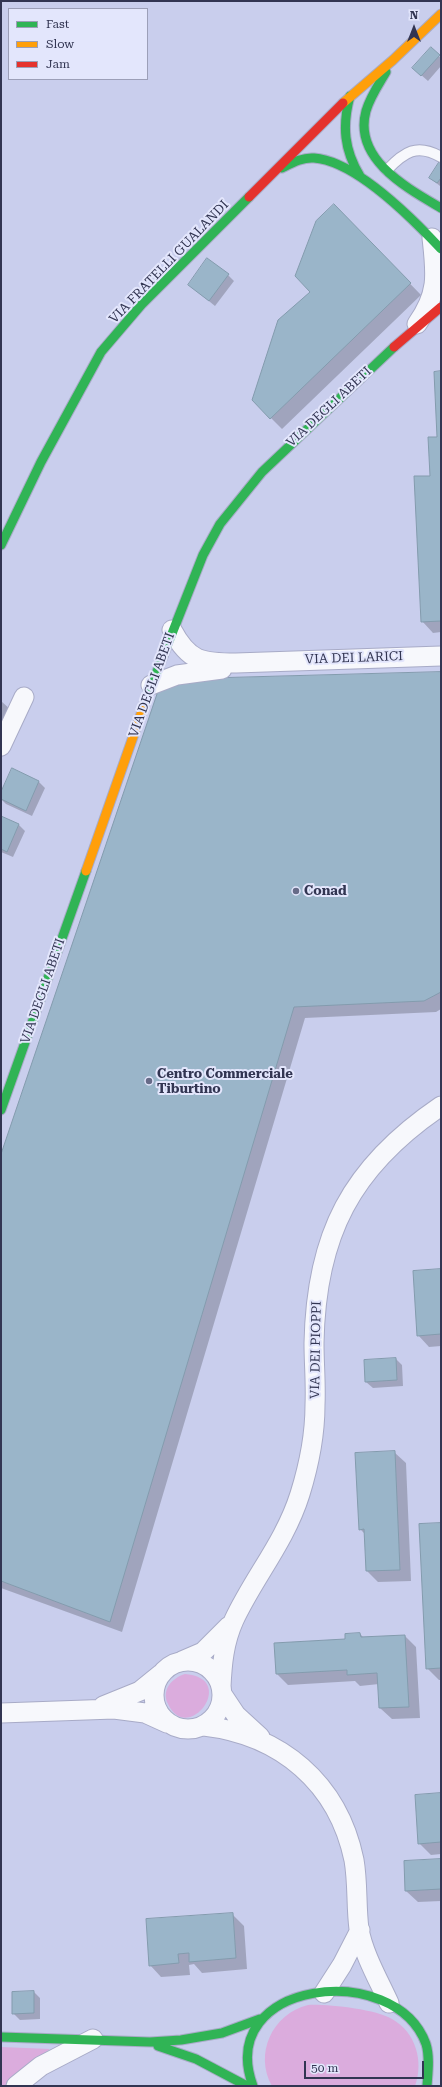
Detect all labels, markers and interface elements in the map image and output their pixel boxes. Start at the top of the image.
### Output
legend [8,8,148,80]
north arrow [394,8,434,48]
text: N [410,9,418,22]
text: Fast [46,17,69,31]
text: Slow [46,37,74,51]
text: Jam [46,57,70,71]
street label: VIA FRATELLI GUALANDI [106,197,232,327]
street label: VIA DEGLI ABETI [283,364,375,450]
street label: VIA DEGLI ABETI [126,630,178,740]
street label: VIA DEI LARICI [305,648,403,668]
place label: Conad [304,883,347,899]
marker: Conad [291,886,301,896]
street label: VIA DEGLI ABETI [18,936,68,1046]
place label: Centro Commerciale Tiburtino [157,1066,293,1097]
marker: Centro Commerciale Tiburtino [144,1076,154,1086]
street label: VIA DEI PIOPPI [307,1301,325,1399]
scale bar [306,2053,426,2079]
text: 50 m [311,2061,338,2075]

